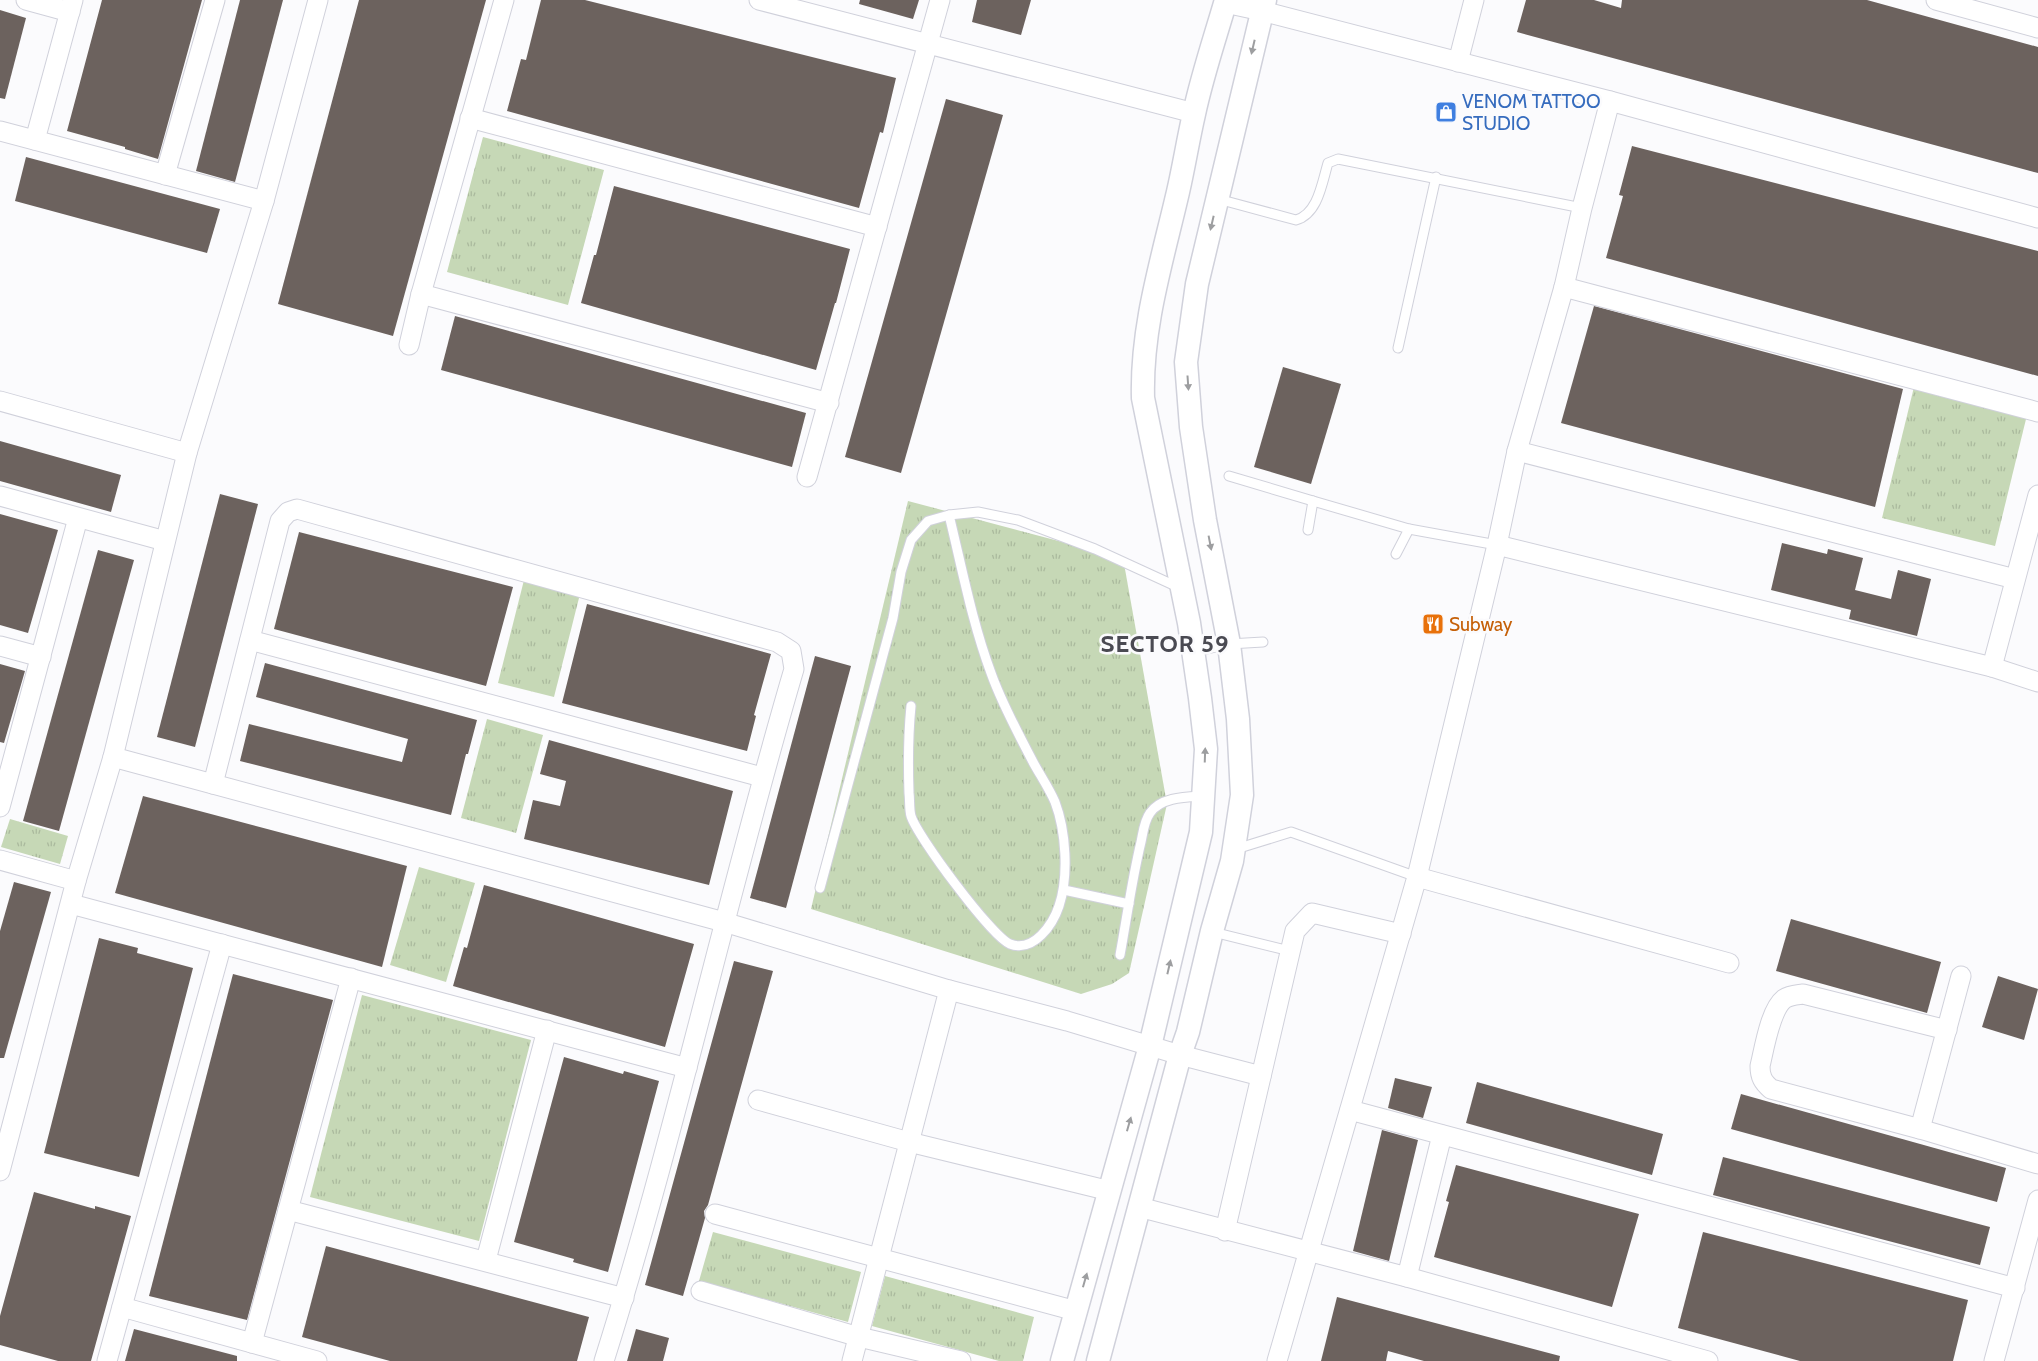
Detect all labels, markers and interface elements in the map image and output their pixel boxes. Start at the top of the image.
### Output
one-way arrow [1249,40,1257,55]
place label: VENOM TATTOO STUDIO [1462,90,1601,135]
shop icon: VENOM TATTOO STUDIO [1434,100,1458,124]
one-way arrow [1208,215,1216,230]
one-way arrow [1184,375,1192,391]
one-way arrow [1206,536,1214,552]
restaurant icon: Subway [1421,612,1445,636]
place label: Subway [1449,613,1513,636]
district label: SECTOR 59 [1101,629,1229,658]
one-way arrow [1201,747,1209,763]
one-way arrow [1165,959,1173,974]
one-way arrow [1125,1116,1133,1131]
one-way arrow [1081,1273,1089,1288]

